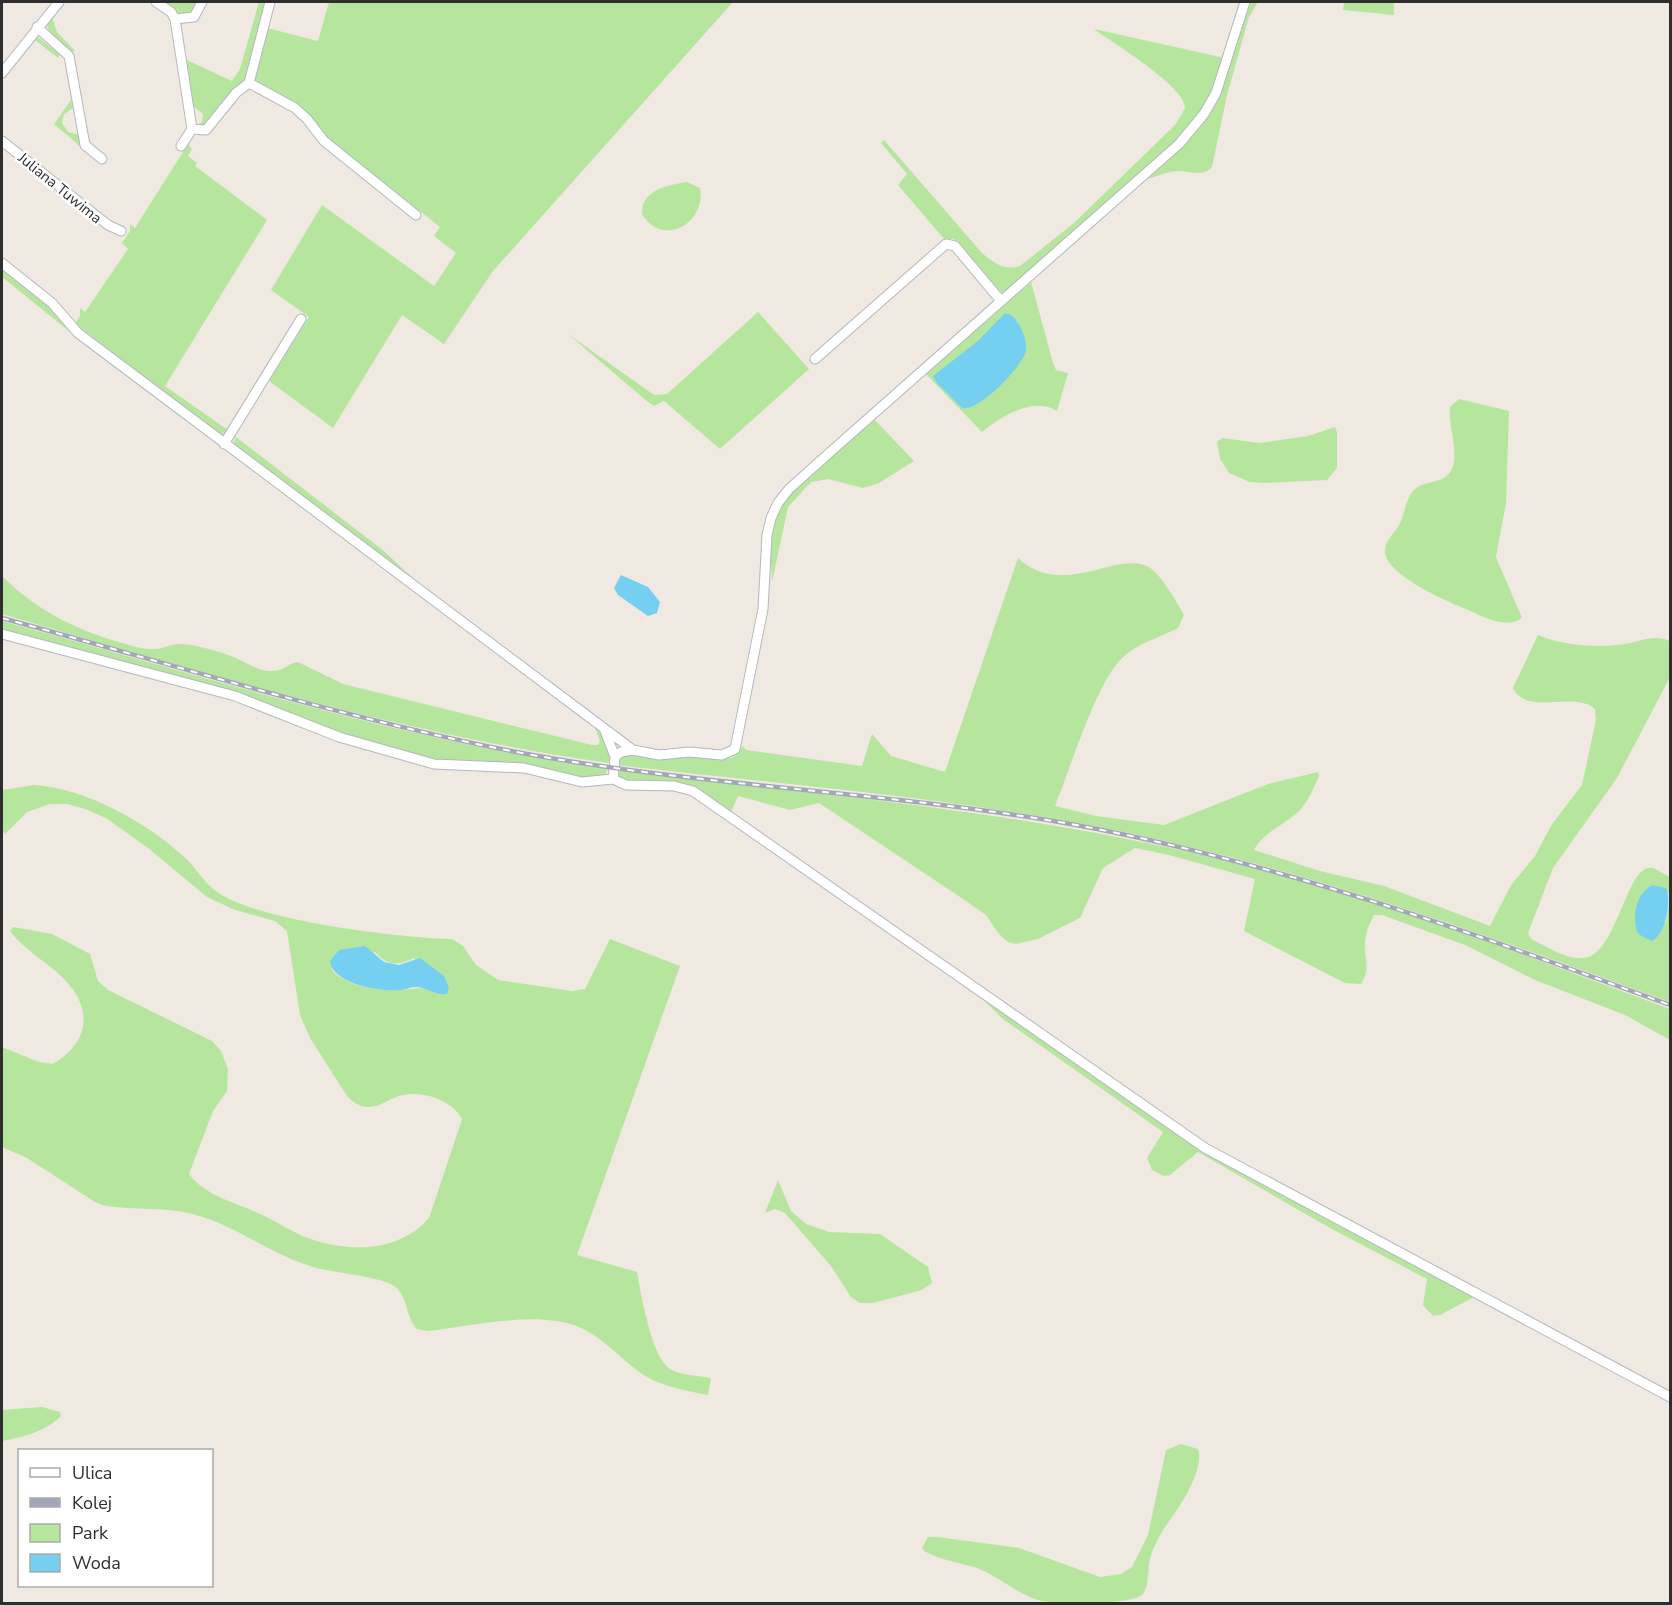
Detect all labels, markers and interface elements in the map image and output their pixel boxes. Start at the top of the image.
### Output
street label: Juliana Tuwima [13,147,106,228]
legend [18,1449,213,1587]
text: Ulica [72,1461,112,1485]
text: Kolej [72,1491,112,1515]
text: Park [72,1521,109,1545]
text: Woda [72,1551,121,1575]

